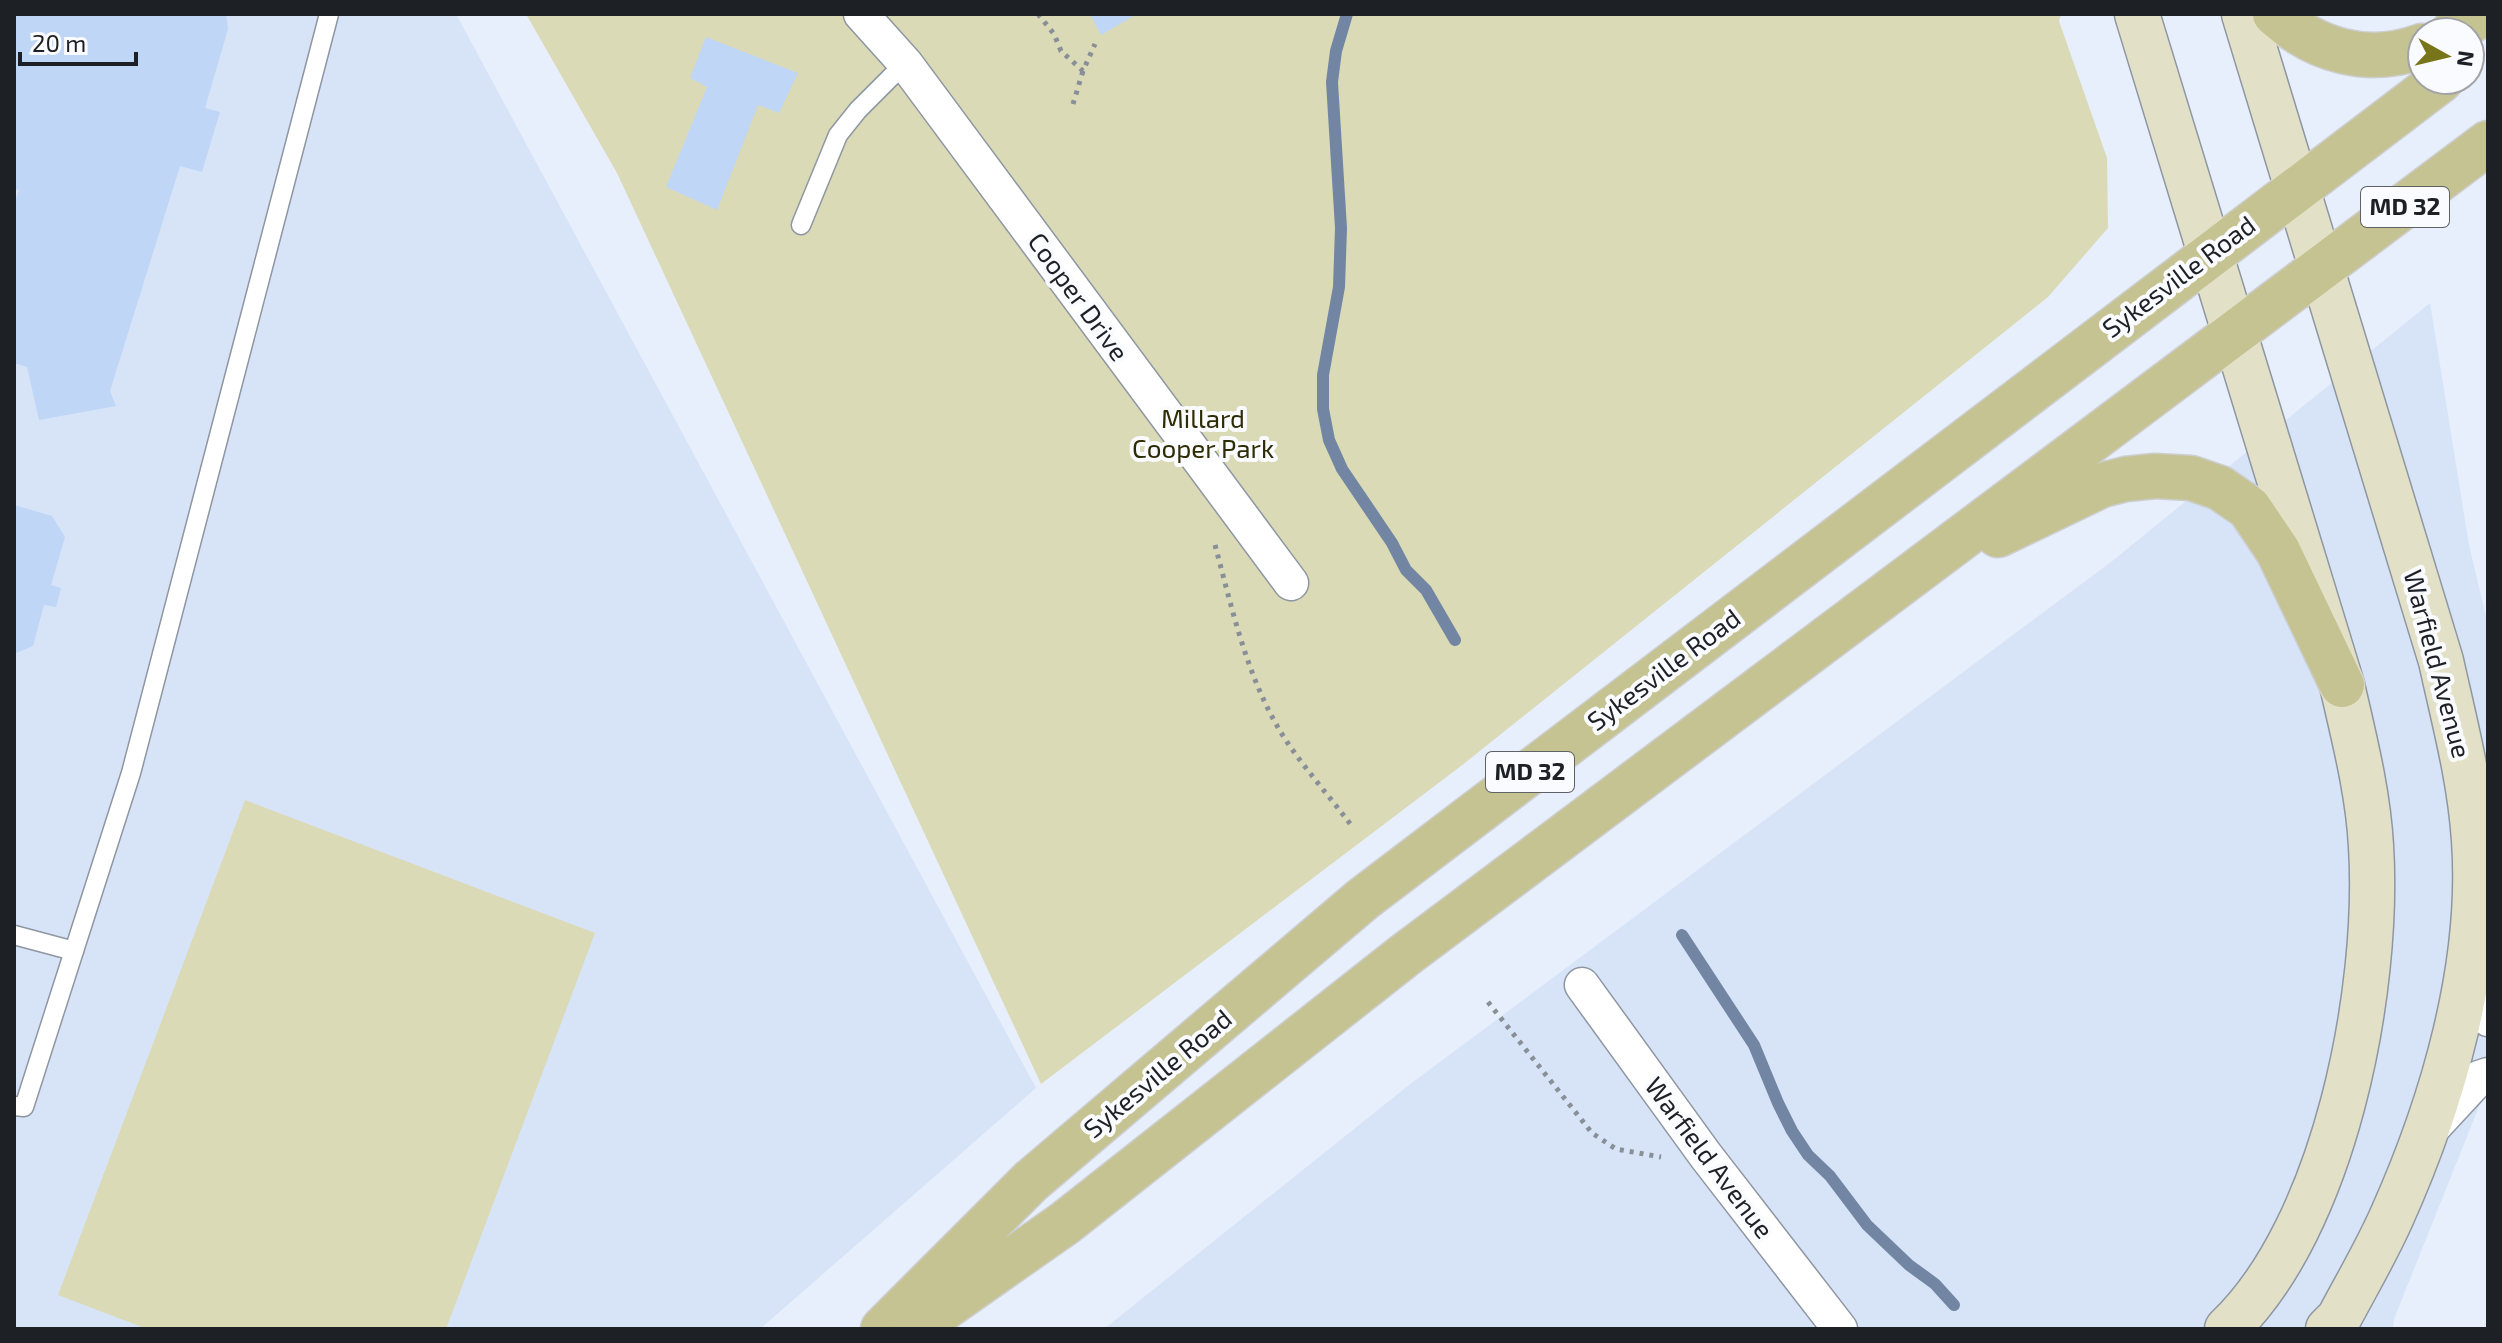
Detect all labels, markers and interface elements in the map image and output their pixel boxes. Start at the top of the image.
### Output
scale bar [20,16,136,66]
north arrow [2406,16,2486,96]
text: 20 m [32,28,86,57]
text: N [2453,49,2481,69]
road number: MD 32 [2361,187,2449,227]
street label: Sykesville Road [2096,208,2261,343]
street label: Cooper Drive [1022,226,1136,366]
park label: Millard Cooper Park [1132,402,1274,463]
street label: Warfield Avenue [2398,566,2478,761]
street label: Sykesville Road [1581,601,1746,736]
road number: MD 32 [1486,752,1574,792]
street label: Sykesville Road [1077,1002,1237,1144]
street label: Warfield Avenue [1640,1070,1781,1244]

